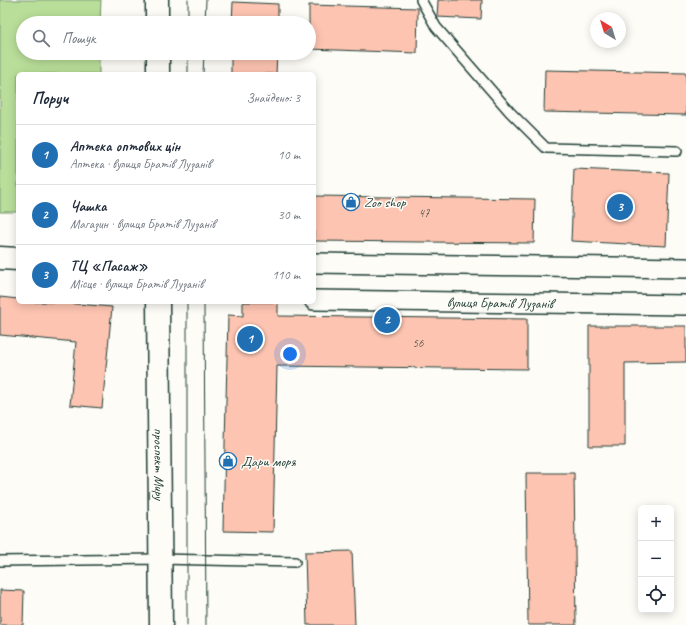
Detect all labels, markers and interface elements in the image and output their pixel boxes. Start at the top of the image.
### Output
north arrow [590,12,626,48]
search box [16,16,316,60]
icon: search [30,27,52,49]
text: Пошук [62,29,95,48]
text: Поруч [32,88,68,109]
text: Знайдено: 3 [246,90,300,106]
text: Аптека оптових цін [70,137,180,156]
text: 1 [42,147,48,163]
text: 10 m [278,147,300,163]
text: Аптека · вулиця Братів Лузанів [70,156,211,172]
shop icon: Zoo shop [341,192,361,212]
pin: 3 [607,192,633,222]
place label: Zoo shop [364,194,406,211]
text: Чашка [70,197,107,216]
house number: 47 [419,205,430,221]
text: 2 [42,207,48,223]
text: 30 m [278,207,300,223]
text: Магазин · вулиця Братів Лузанів [70,216,215,232]
text: ТЦ «Пасаж» [70,257,148,276]
text: 3 [42,267,48,283]
text: 110 m [272,267,300,283]
text: Місце · вулиця Братів Лузанів [70,276,203,292]
street label: вулиця Братів Лузанів [447,293,557,312]
pin: 2 [374,305,400,335]
pin: 1 [237,324,263,354]
house number: 56 [413,335,424,351]
your location [280,344,300,364]
street label: проспект Миру [151,428,168,501]
shop icon: Дари моря [218,451,238,471]
place label: Дари моря [241,453,296,470]
map controls [638,505,674,613]
button: + [638,505,674,541]
button: − [638,541,674,577]
button: locate [638,577,674,613]

